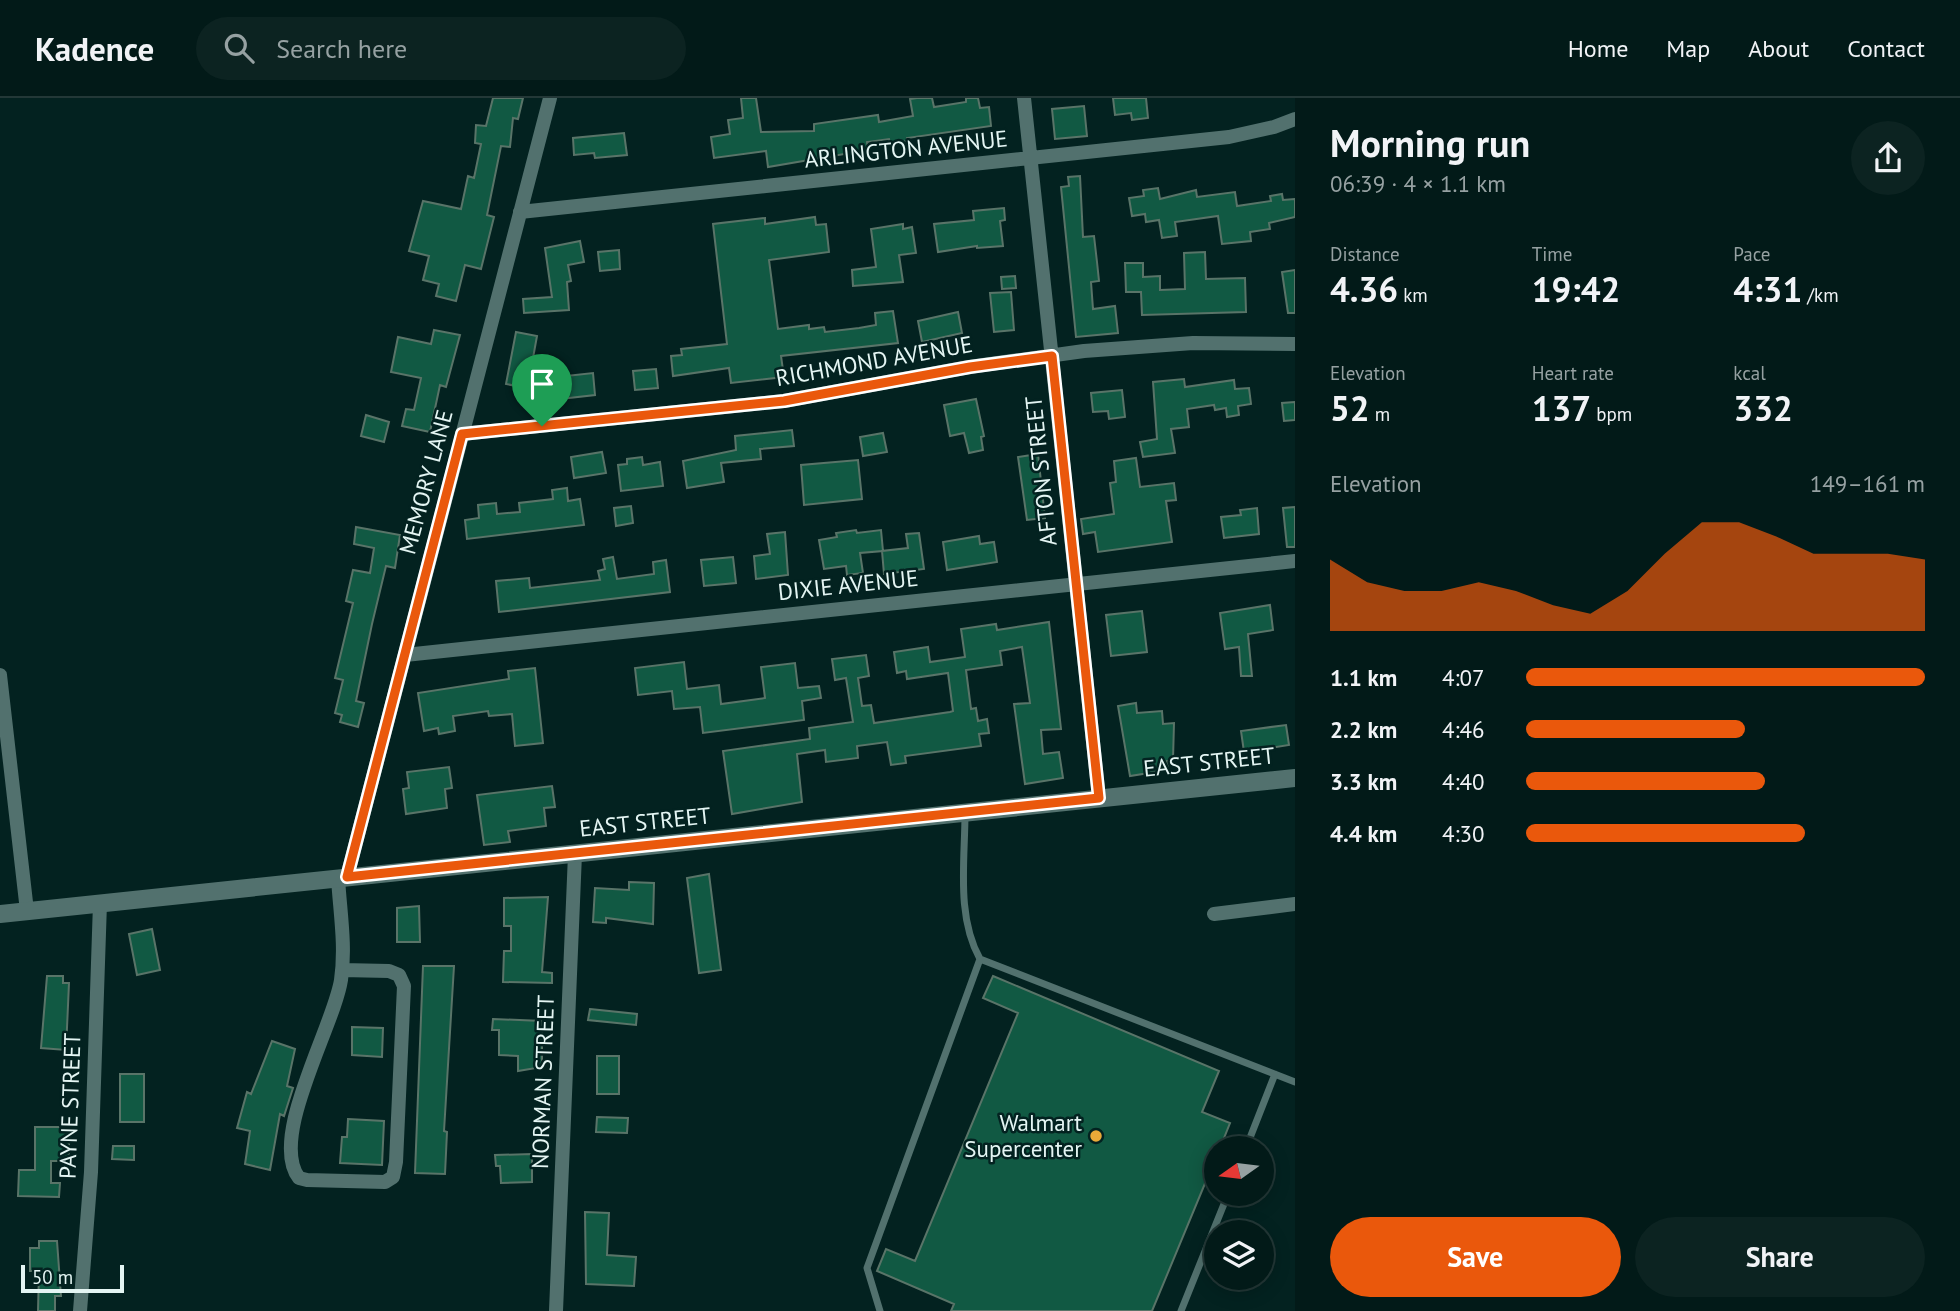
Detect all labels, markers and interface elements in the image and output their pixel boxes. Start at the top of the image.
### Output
search box [196,17,686,80]
text: Kadence [35,27,154,70]
icon: search [220,29,258,67]
text: Search here [276,32,407,65]
text: Home [1568,33,1628,64]
text: Map [1666,33,1710,64]
text: About [1748,33,1809,64]
text: Contact [1847,33,1925,64]
text: Morning run [1330,118,1530,167]
button: share [1851,121,1925,195]
street label: ARLINGTON AVENUE [803,123,1009,174]
text: 06:39 · 4 × 1.1 km [1330,169,1506,198]
text: Distance [1330,242,1400,266]
text: Time [1532,242,1572,266]
text: Pace [1733,242,1771,266]
text: 4.36 [1330,266,1398,312]
text: 19:42 [1532,266,1620,312]
text: 4:31 [1733,266,1802,312]
text: km [1398,283,1428,307]
text: /km [1802,283,1839,307]
street label: RICHMOND AVENUE [773,329,975,392]
pin [512,354,572,426]
text: Elevation [1330,361,1406,385]
text: Heart rate [1532,361,1614,385]
text: kcal [1733,361,1766,385]
icon: arrive [523,365,561,403]
text: 52 [1330,385,1370,431]
text: 137 [1532,385,1591,431]
text: 332 [1733,385,1793,431]
street label: AFTON STREET [1018,394,1063,547]
text: m [1370,402,1390,426]
text: bpm [1591,402,1632,426]
street label: MEMORY LANE [392,406,459,557]
text: Elevation [1330,469,1422,498]
text: 149–161 m [1810,469,1925,498]
street label: DIXIE AVENUE [776,563,920,606]
text: 1.1 km [1330,663,1397,692]
text: 4:07 [1442,663,1485,692]
text: 2.2 km [1330,715,1397,744]
text: 4:46 [1442,715,1485,744]
street label: EAST STREET [1142,740,1276,783]
text: 3.3 km [1330,767,1397,796]
text: 4:40 [1442,767,1485,796]
street label: EAST STREET [578,800,712,843]
text: 4.4 km [1330,819,1397,848]
text: 4:30 [1442,819,1485,848]
street label: NORMAN STREET [525,994,560,1170]
street label: PAYNE STREET [52,1032,87,1180]
place label: Walmart Supercenter [964,1108,1082,1163]
marker: Walmart Supercenter [1088,1128,1104,1144]
north arrow [1204,1136,1274,1206]
map controls [1204,1136,1274,1290]
button: Save [1330,1217,1621,1297]
button: Share [1635,1217,1925,1297]
button: layers [1204,1220,1274,1290]
scale bar [21,1262,124,1294]
text: 50 m [32,1265,73,1289]

